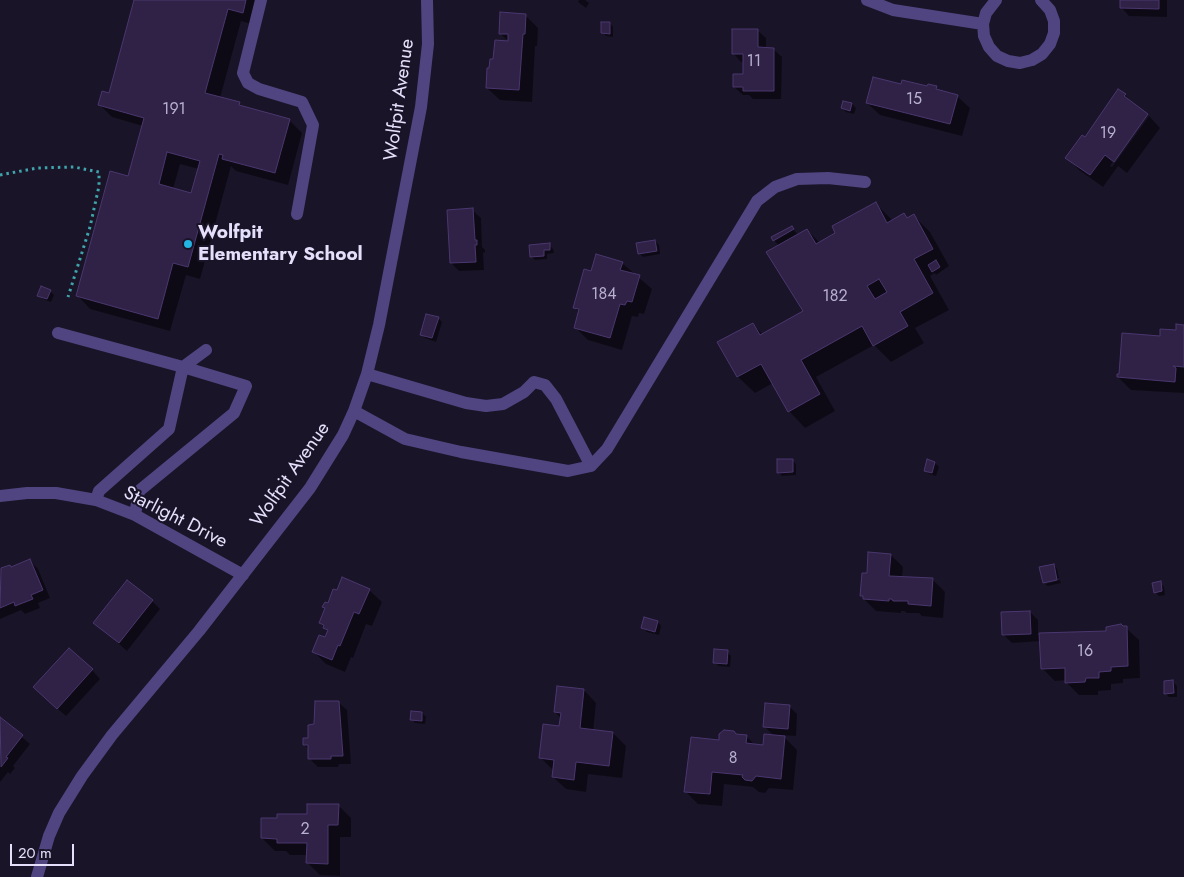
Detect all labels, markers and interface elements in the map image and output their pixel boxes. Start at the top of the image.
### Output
street label: Wolfpit Avenue [380,38,420,162]
house number: 11 [747,52,761,72]
house number: 15 [906,90,922,110]
house number: 191 [162,100,186,120]
house number: 19 [1100,124,1116,144]
place label: Wolfpit Elementary School [198,222,363,266]
marker: Wolfpit Elementary School [182,238,194,250]
house number: 184 [591,285,617,305]
house number: 182 [822,287,848,307]
street label: Wolfpit Avenue [246,418,336,532]
street label: Starlight Drive [119,482,231,554]
house number: 16 [1077,642,1093,662]
house number: 8 [729,749,737,769]
house number: 2 [300,820,310,840]
scale bar [12,834,76,866]
text: 20 m [18,842,52,864]

